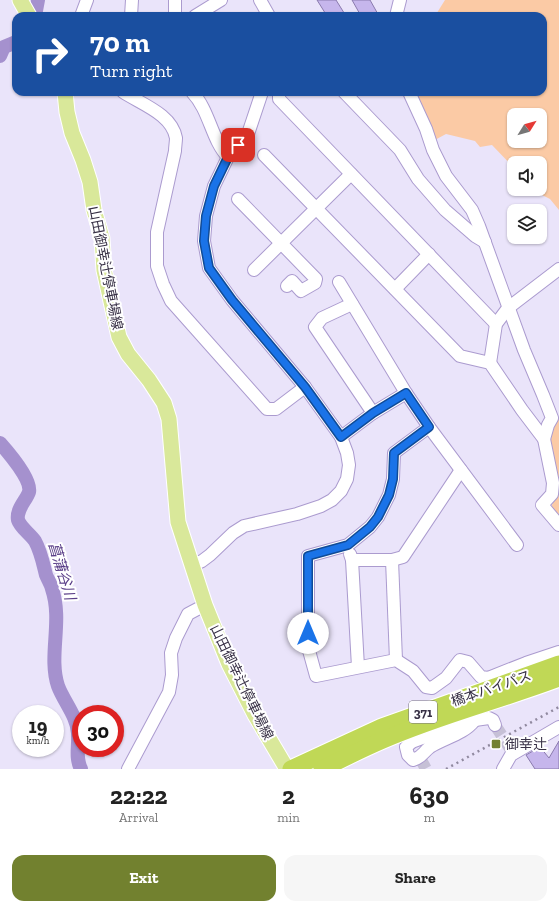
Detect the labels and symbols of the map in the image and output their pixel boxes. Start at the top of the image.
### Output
north arrow [507,108,547,148]
pin [221,128,255,162]
street label: 山田御幸辻停車場線 [85,205,126,332]
water label: 菖蒲谷川 [45,540,80,604]
position arrow [287,612,329,654]
street label: 山田御幸辻停車場線 [206,622,277,743]
street label: 橋本バイパス [449,667,534,710]
road number: 371 [409,701,437,723]
speed limit sign: 30 [72,705,124,757]
place label: 御幸辻 [505,736,547,753]
marker: 御幸辻 [490,738,502,750]

